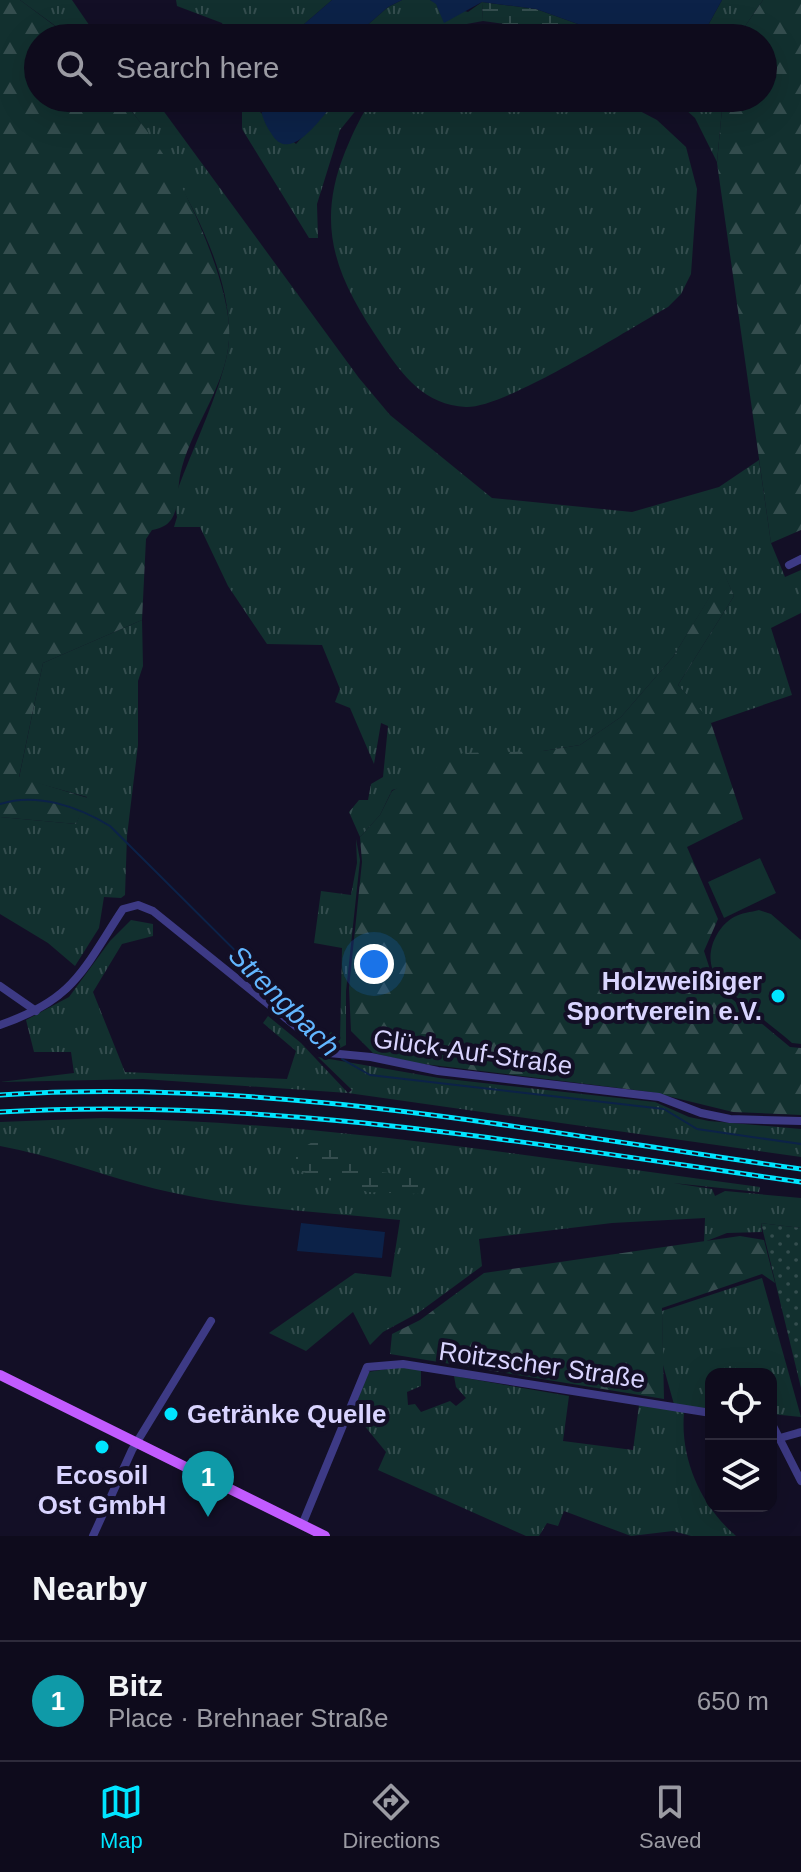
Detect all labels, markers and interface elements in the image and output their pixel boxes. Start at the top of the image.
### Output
search box [24,24,777,112]
icon: search [52,46,96,90]
text: Search here [116,51,279,84]
water label: Strengbach [222,939,346,1063]
your location [354,944,394,984]
place label: Holzweißiger Sportverein e.V. [566,966,762,1026]
marker: Holzweißiger Sportverein e.V. [769,987,787,1005]
street label: Glück-Auf-Straße [371,1023,575,1081]
street label: Roitzscher Straße [437,1336,647,1394]
map controls [705,1368,777,1512]
button: locate [705,1368,777,1440]
place label: Getränke Quelle [187,1399,386,1429]
marker: Getränke Quelle [162,1405,180,1423]
marker: Ecosoil Ost GmbH [93,1438,111,1456]
button: layers [705,1440,777,1512]
pin: 1 [182,1451,234,1517]
place label: Ecosoil Ost GmbH [38,1460,166,1520]
text: Nearby [32,1569,147,1607]
text: Bitz [108,1669,163,1702]
text: 1 [51,1686,65,1716]
text: 650 m [697,1686,769,1716]
text: Place · Brehnaer Straße [108,1703,388,1733]
tab: Map [99,1780,143,1854]
tab: Directions [342,1780,440,1854]
tab: Saved [639,1780,702,1854]

